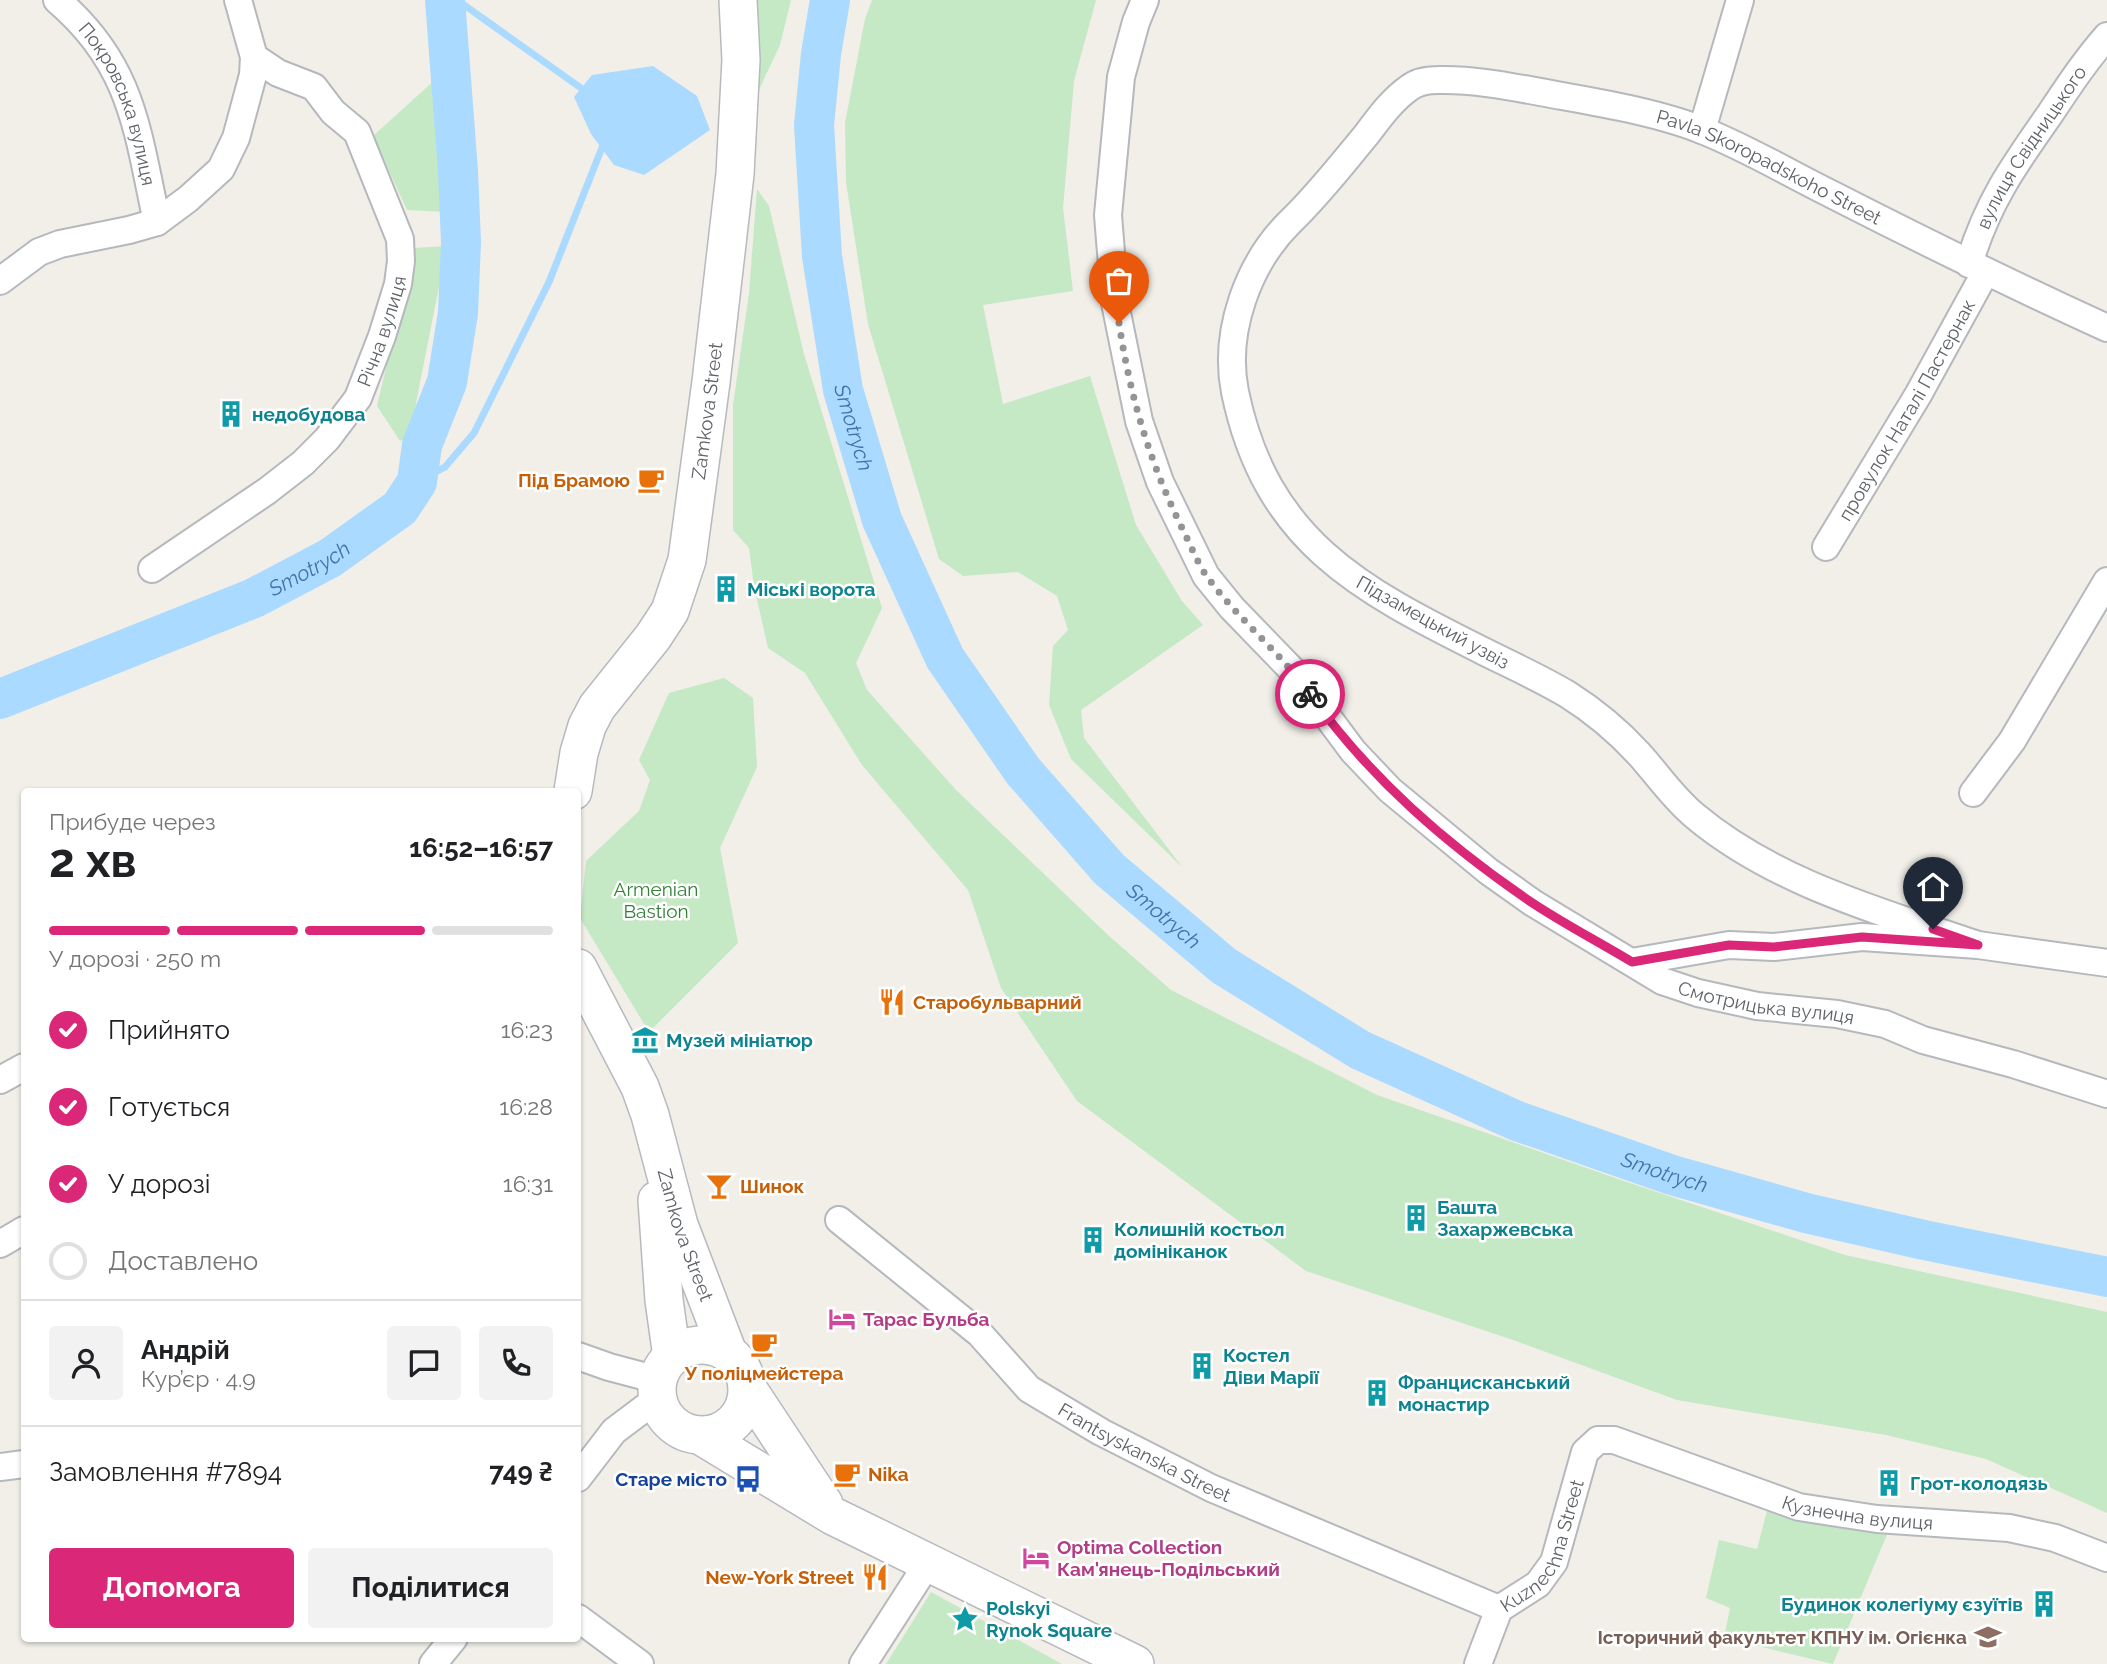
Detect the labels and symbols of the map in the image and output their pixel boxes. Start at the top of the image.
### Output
street label: Покровська вулиця [75,18,160,187]
street label: вулиця Свідницького [1972,61,2091,232]
street label: Pavla Skoropadskoho Street [1654,105,1886,229]
pin [1089,251,1149,323]
street label: Річна вулиця [353,275,410,390]
street label: провулок Наталі Пастернак [1834,295,1979,525]
street label: Zamkova Street [687,340,727,481]
water label: Smotrych [829,380,879,474]
building icon: недобудова [216,399,246,429]
place label: недобудова [252,403,366,425]
cafe icon: Під Брамою [636,465,666,495]
place label: Під Брамою [518,469,630,491]
water label: Smotrych [263,535,355,601]
street label: Підзамецький узвіз [1353,571,1513,673]
building icon: Міські ворота [711,574,741,604]
place label: Міські ворота [747,578,876,600]
courier [1275,659,1345,729]
pin [1903,857,1963,929]
water label: Smotrych [1121,876,1206,954]
park label: Armenian Bastion [614,878,698,922]
street label: Смотрицька вулиця [1675,976,1856,1028]
restaurant icon: Старобульварний [877,987,907,1017]
place label: Старобульварний [913,991,1082,1013]
museum icon: Музей мініатюр [630,1025,660,1055]
place label: Музей мініатюр [666,1029,813,1051]
water label: Smotrych [1617,1146,1711,1197]
street label: Zamkova Street [654,1166,718,1305]
bar icon: Шинок [704,1171,734,1201]
place label: Шинок [740,1175,805,1197]
place label: Башта Захаржевська [1437,1196,1573,1240]
building icon: Башта Захаржевська [1401,1203,1431,1233]
place label: Колишній костьол домініканок [1114,1218,1285,1262]
building icon: Колишній костьол домініканок [1078,1225,1108,1255]
hotel icon: Тарас Бульба [827,1304,857,1334]
place label: Тарас Бульба [863,1308,990,1330]
cafe icon: У поліцмейстера [749,1329,779,1359]
place label: Костел Діви Марії [1223,1344,1320,1388]
building icon: Костел Діви Марії [1187,1351,1217,1381]
place label: У поліцмейстера [684,1362,843,1384]
place label: Францисканський монастир [1398,1371,1570,1415]
building icon: Францисканський монастир [1362,1378,1392,1408]
street label: Frantsyskanska Street [1054,1398,1235,1506]
cafe icon: Nika [832,1459,862,1489]
place label: Nika [868,1463,909,1485]
bus stop icon: Старе місто [733,1464,763,1494]
place label: Старе місто [615,1468,727,1490]
building icon: Грот-колодязь [1874,1468,1904,1498]
place label: Грот-колодязь [1910,1472,2048,1494]
street label: Kuznechna Street [1496,1476,1588,1616]
street label: Кузнечна вулиця [1779,1491,1934,1534]
place label: Optima Collection Кам'янець-Подільський [1057,1536,1280,1580]
hotel icon: Optima Collection Кам'янець-Подільський [1021,1543,1051,1573]
restaurant icon: New-York Street [860,1562,890,1592]
place label: New-York Street [705,1566,855,1588]
building icon: Будинок колегіуму єзуїтів [2029,1589,2059,1619]
place label: Будинок колегіуму єзуїтів [1781,1593,2023,1615]
place label: Polskyi Rynok Square [986,1597,1112,1641]
place icon: Polskyi Rynok Square [950,1604,980,1634]
school or university icon: Історичний факультет КПНУ ім. Огієнка [1973,1622,2003,1652]
place label: Історичний факультет КПНУ ім. Огієнка [1598,1626,1967,1648]

